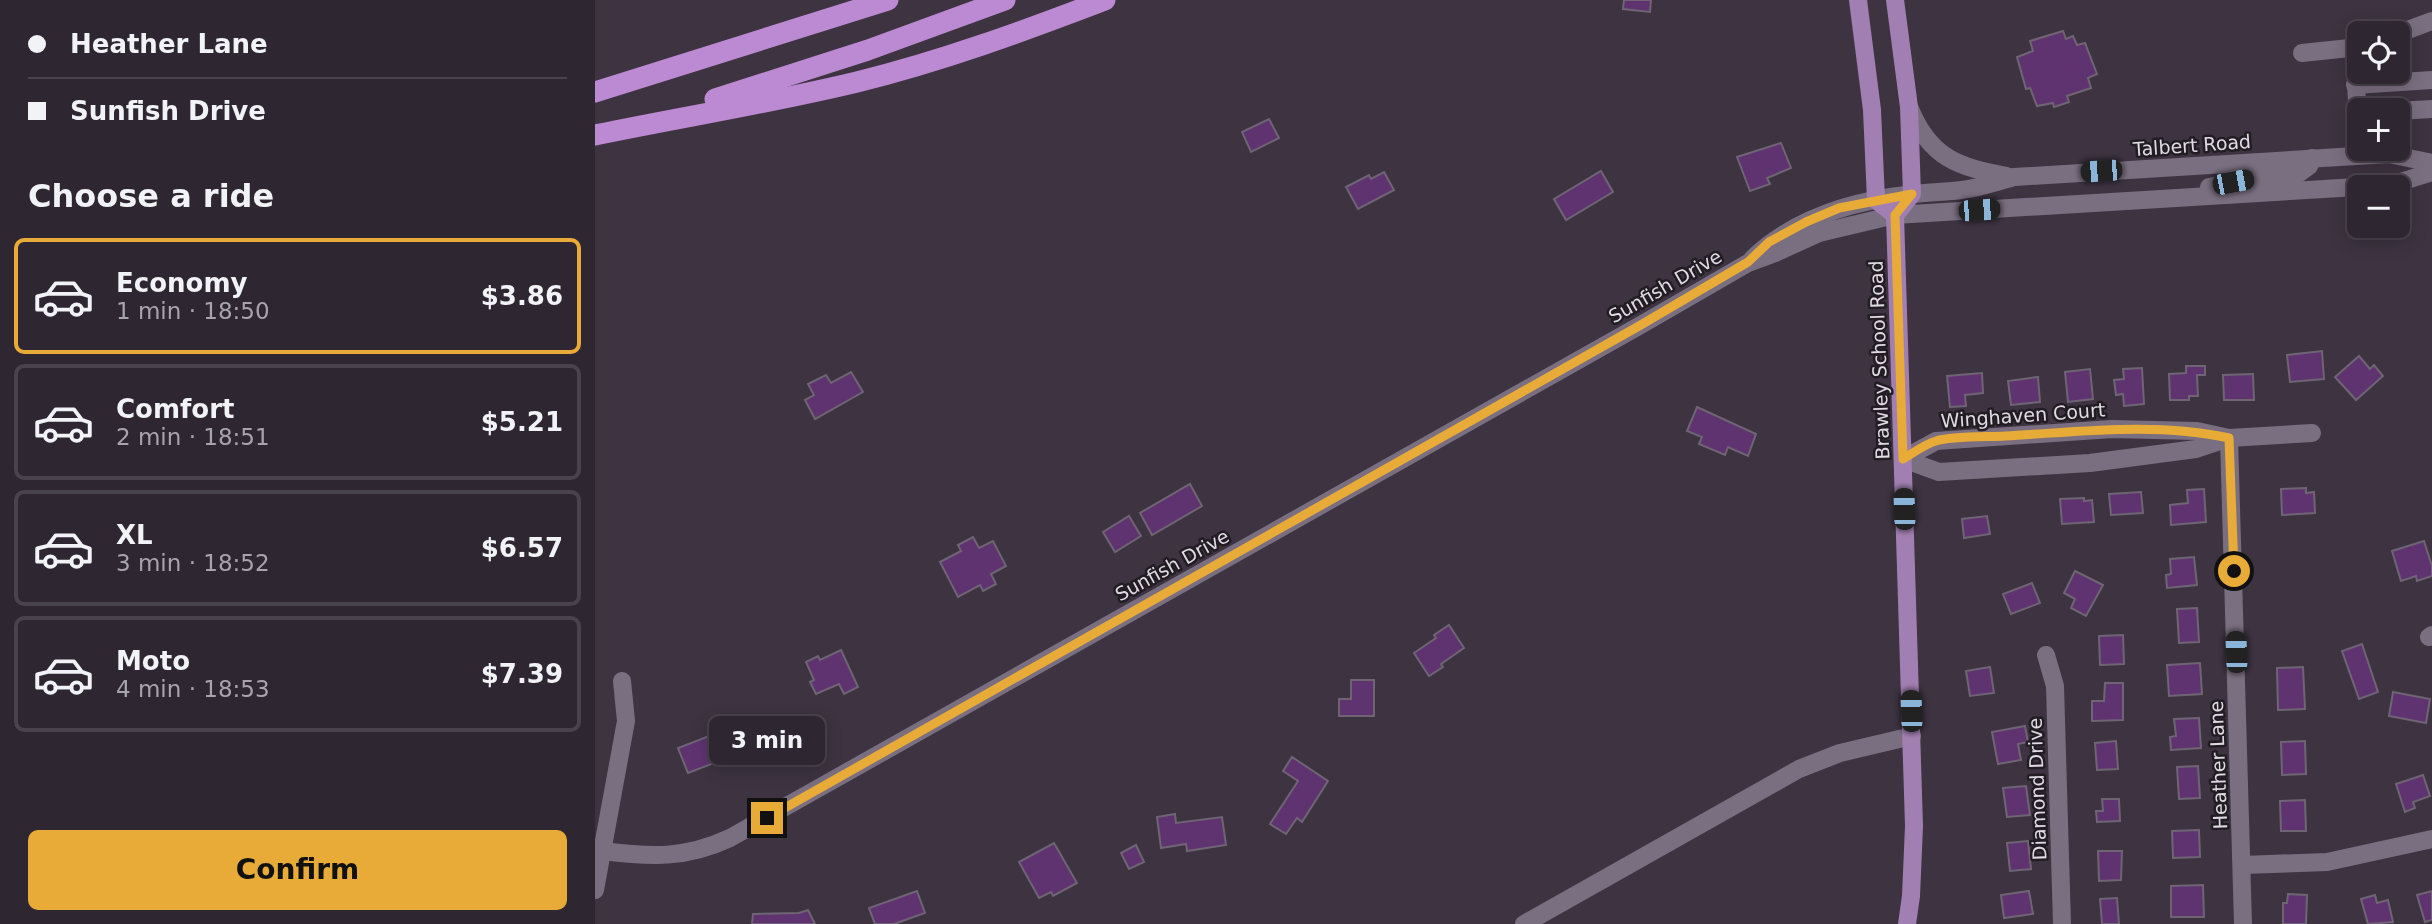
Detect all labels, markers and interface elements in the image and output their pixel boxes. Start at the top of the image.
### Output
map controls [2347,21,2410,238]
button: locate [2347,21,2410,84]
text: Heather Lane [70,29,268,59]
text: Sunfish Drive [70,96,266,126]
button: + [2347,98,2410,161]
street label: Talbert Road [2131,130,2252,160]
car [2080,159,2123,183]
car [2211,168,2256,196]
button: − [2347,175,2410,238]
text: Choose a ride [28,177,274,215]
car [1958,198,2001,222]
street label: Sunfish Drive [1605,245,1725,327]
street label: Brawley School Road [1865,260,1893,460]
icon: car [32,265,95,328]
text: Economy [116,268,247,298]
text: $3.86 [481,281,563,311]
text: 1 min · 18:50 [116,298,270,324]
icon: car [32,391,95,454]
text: Comfort [116,394,234,424]
street label: Winghaven Court [1940,398,2106,432]
text: $5.21 [481,407,563,437]
text: 2 min · 18:51 [116,424,270,450]
car [1893,488,1916,530]
icon: car [32,517,95,580]
text: XL [116,520,153,550]
street label: Sunfish Drive [1111,525,1233,605]
text: $6.57 [481,533,563,563]
text: 3 min · 18:52 [116,550,270,576]
route start [2218,555,2250,587]
car [2225,631,2248,673]
icon: car [32,643,95,706]
text: Moto [116,646,190,676]
text: $7.39 [481,659,563,689]
text: 4 min · 18:53 [116,676,270,702]
car [1900,690,1923,732]
street label: Heather Lane [2205,700,2231,830]
callout: 3 min [709,716,825,766]
street label: Diamond Drive [2024,717,2050,861]
text: 3 min [731,727,803,753]
route end [751,802,783,834]
button: Confirm [28,830,567,910]

